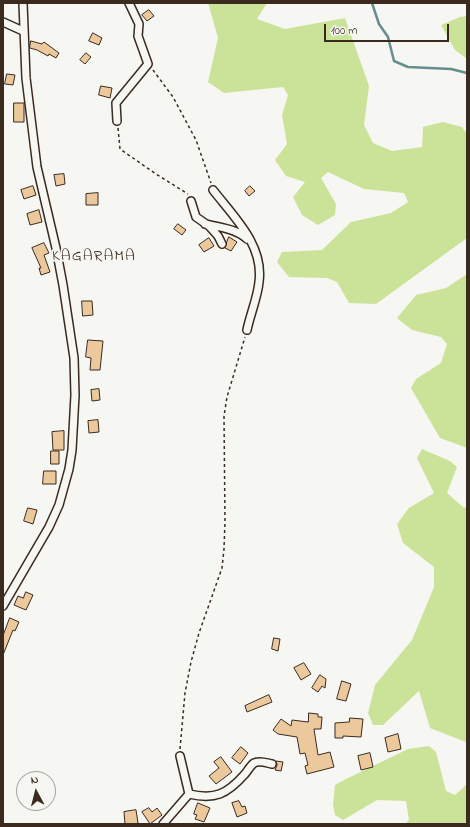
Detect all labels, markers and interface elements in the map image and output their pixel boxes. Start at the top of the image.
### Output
scale bar [326,16,451,42]
text: 100 m [331,22,358,40]
district label: KAGARAMA [52,247,136,267]
north arrow [16,771,56,811]
text: N [30,772,39,788]

